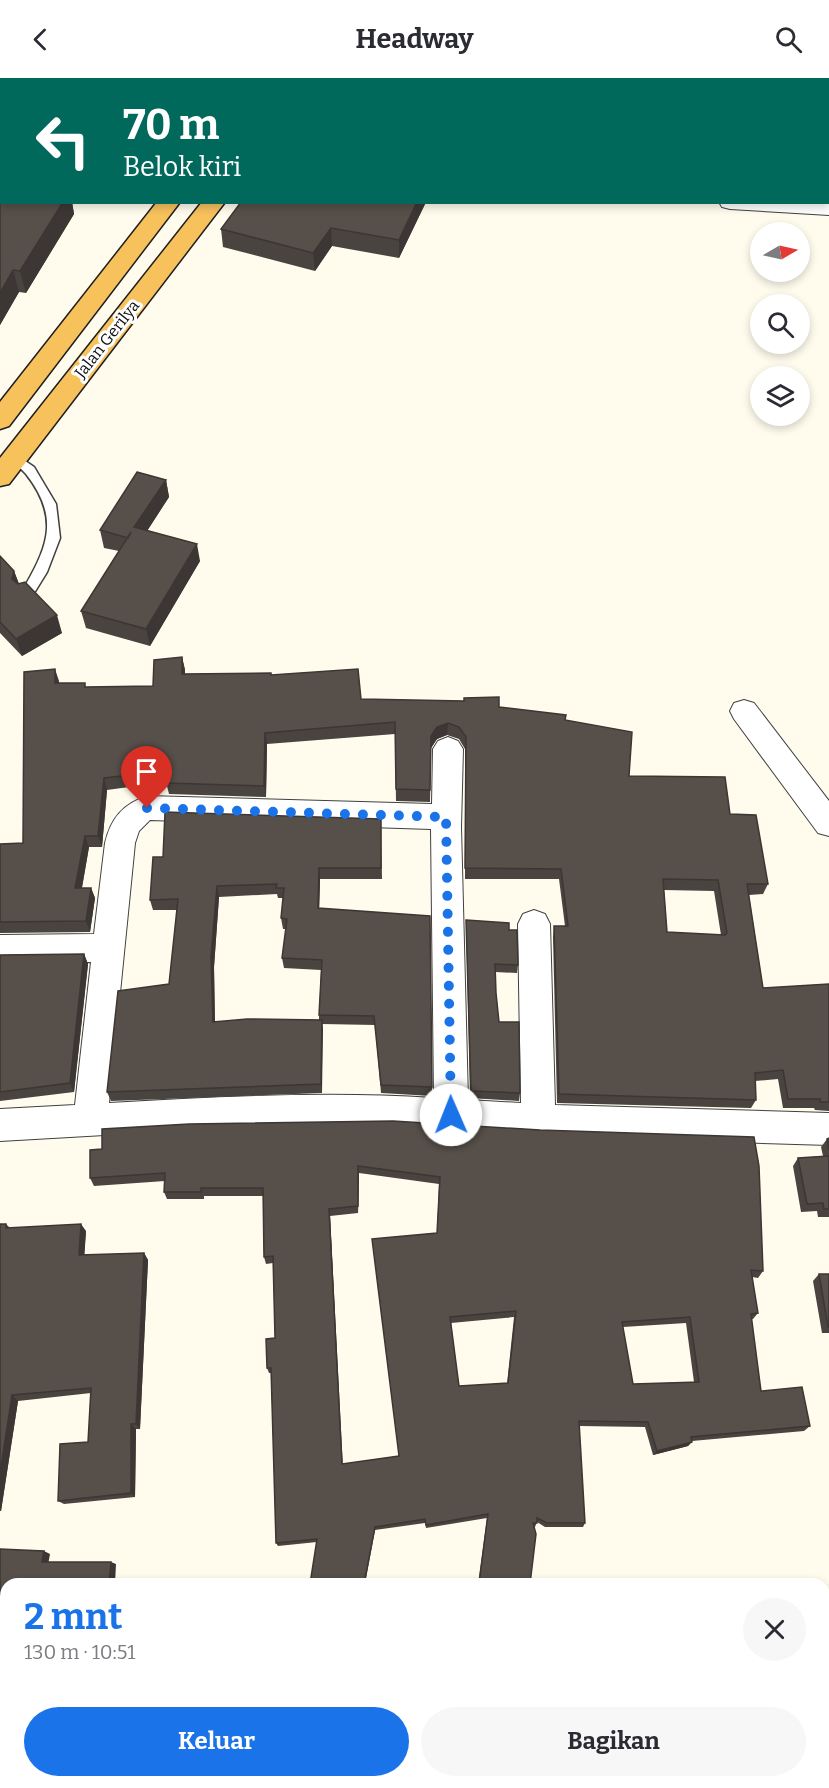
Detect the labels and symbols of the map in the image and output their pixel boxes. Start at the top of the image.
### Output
north arrow [750,222,810,282]
street label: Jalan Gerilya [70,296,143,383]
pin [121,746,172,808]
position arrow [419,1083,483,1147]

